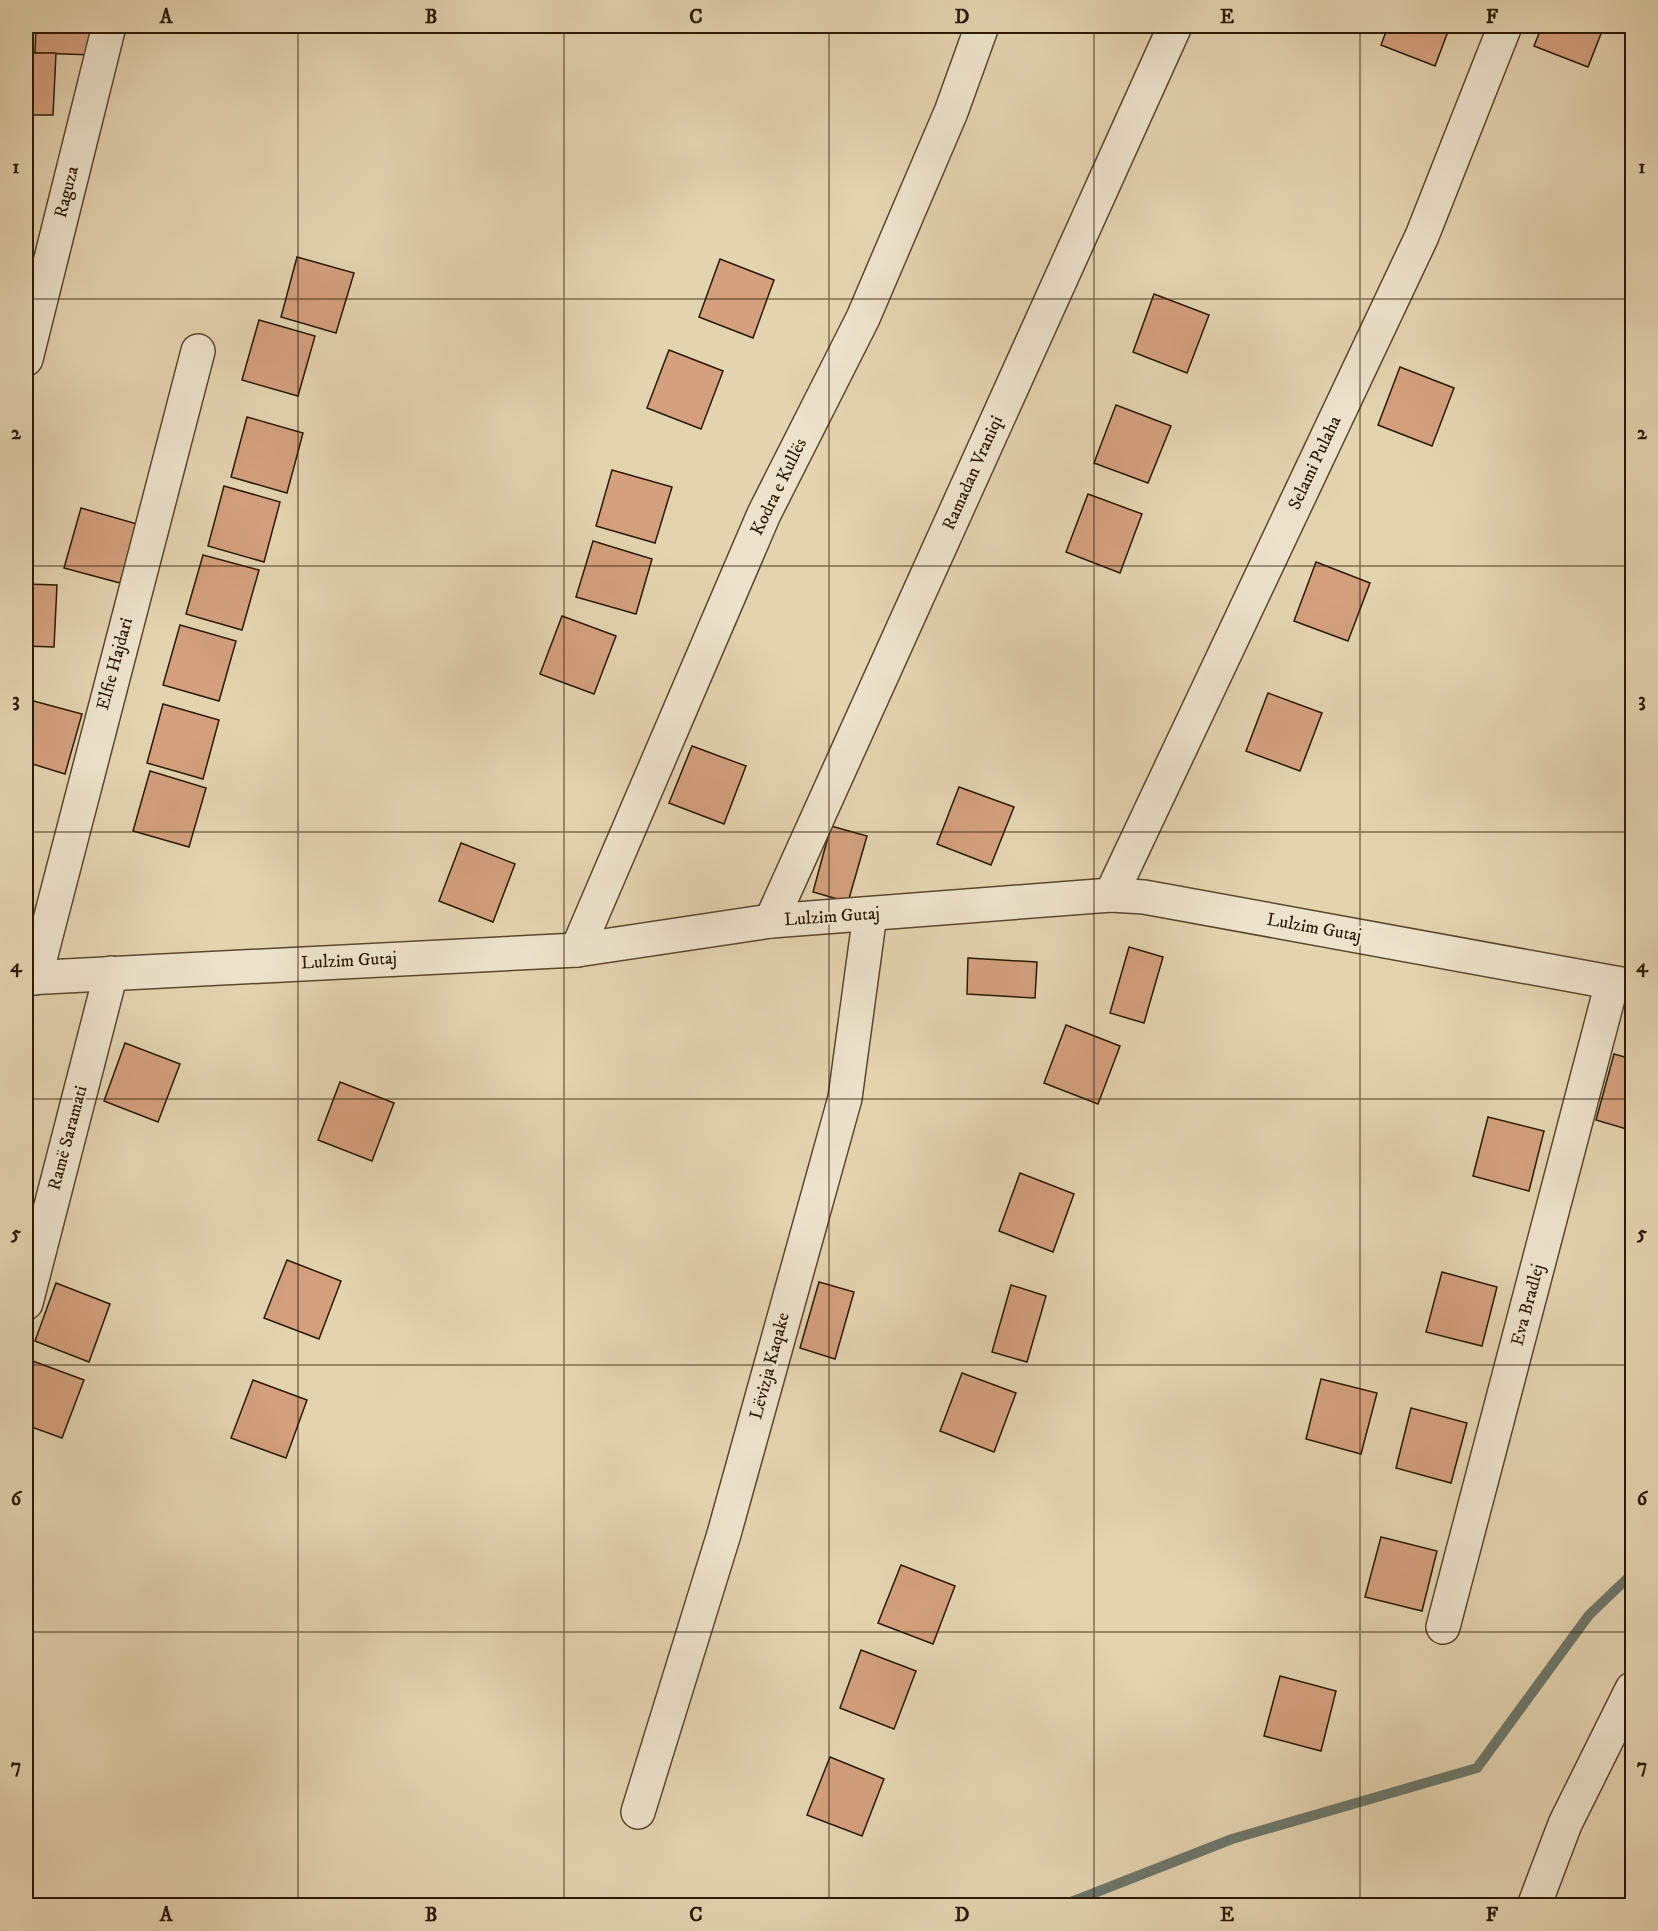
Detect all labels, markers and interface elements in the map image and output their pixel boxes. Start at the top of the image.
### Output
text: A [159,5,174,30]
text: B [425,5,437,30]
text: C [689,5,703,30]
text: D [955,5,970,30]
text: E [1220,5,1234,30]
text: F [1486,5,1499,30]
text: 1 [12,155,20,180]
text: 1 [1638,155,1646,180]
street label: Raguza [50,164,84,220]
street label: Ramadan Vraniqi [938,412,1008,534]
street label: Selami Pulaha [1284,412,1347,514]
text: 2 [11,421,22,446]
text: 2 [1637,421,1648,446]
street label: Kodra e Kullës [746,435,812,539]
street label: Elfie Hajdari [92,615,138,713]
text: 3 [12,688,20,713]
text: 3 [1638,688,1646,713]
street label: Lulzim Gutaj [783,903,881,931]
street label: Lulzim Gutaj [1265,909,1363,947]
street label: Lulzim Gutaj [301,948,397,974]
text: 4 [10,954,23,979]
text: 4 [1636,954,1649,979]
street label: Ramë Saramati [43,1083,93,1193]
text: 5 [10,1221,21,1246]
text: 5 [1636,1221,1647,1246]
street label: Eva Bradlej [1507,1262,1549,1348]
street label: Lëvizja Kaqake [745,1310,795,1422]
text: 6 [11,1487,23,1512]
text: 6 [1637,1487,1649,1512]
text: 7 [11,1754,21,1779]
text: 7 [1637,1754,1647,1779]
text: A [159,1903,174,1928]
text: B [425,1903,437,1928]
text: C [689,1903,703,1928]
text: D [955,1903,970,1928]
text: E [1220,1903,1234,1928]
text: F [1486,1903,1499,1928]

